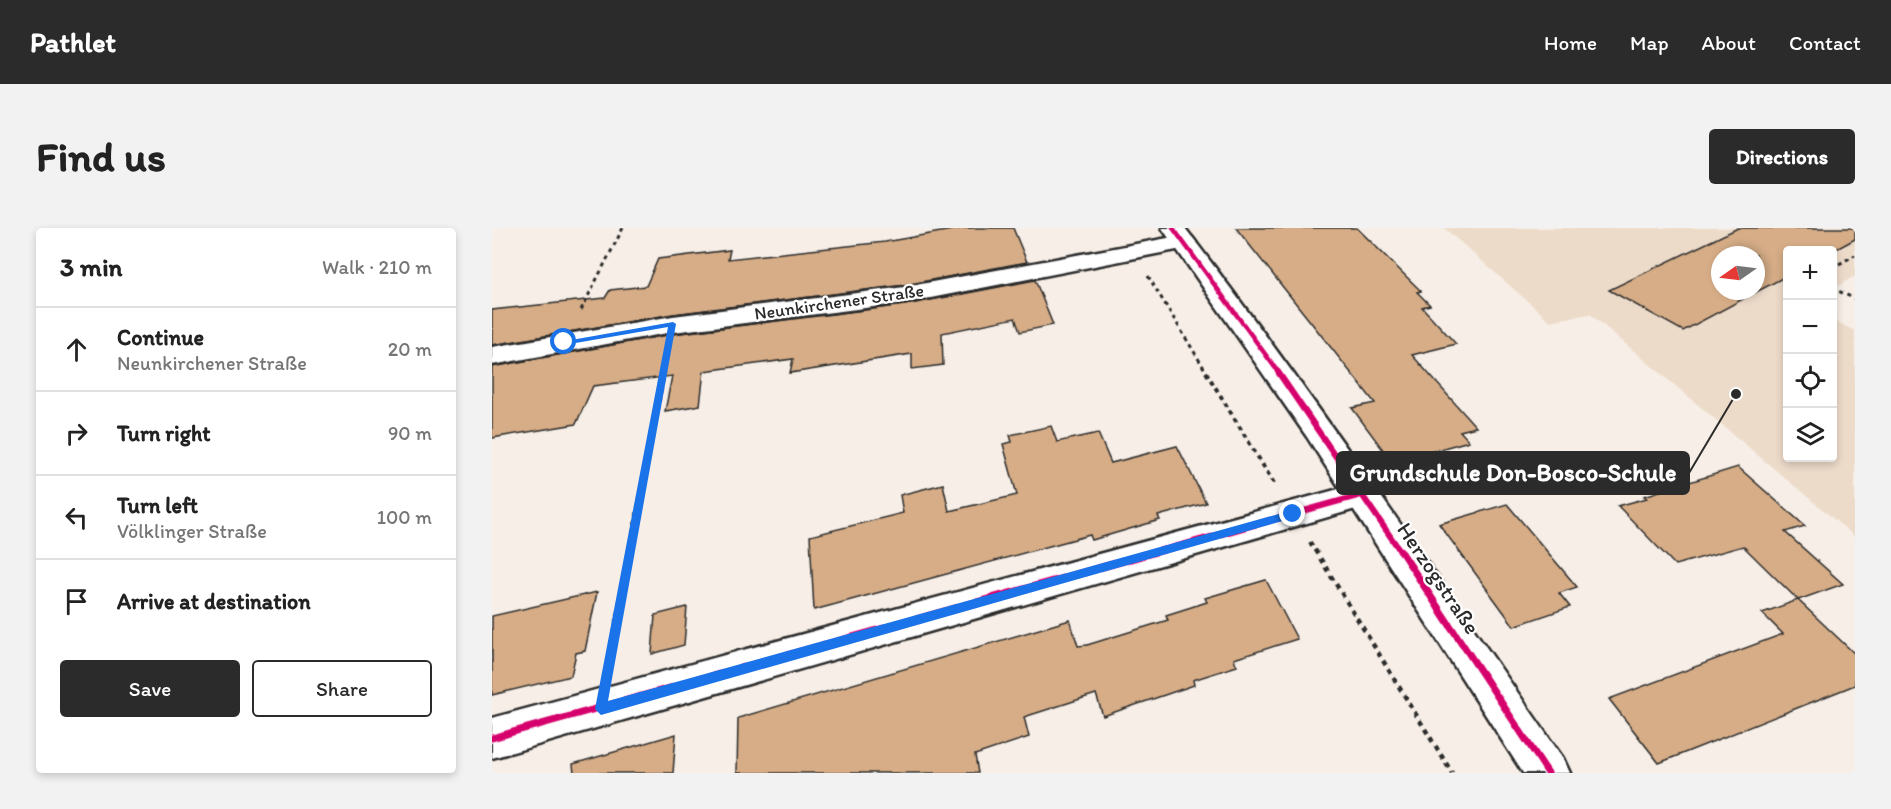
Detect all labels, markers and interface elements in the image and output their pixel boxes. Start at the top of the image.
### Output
text: Pathlet [30,25,116,59]
text: Home [1544,30,1597,55]
text: Map [1630,30,1669,55]
text: About [1702,30,1756,55]
text: Contact [1789,30,1861,55]
button: Directions [1709,129,1855,184]
text: Find us [36,131,166,182]
north arrow [1711,246,1765,300]
map controls [1783,246,1837,462]
button: + [1783,246,1837,300]
text: 3 min [60,251,122,283]
text: Walk · 210 m [322,255,432,279]
street label: Neunkirchener Straße [753,279,925,325]
button: − [1783,300,1837,354]
text: Continue [117,324,204,351]
route start [550,328,576,354]
icon: ahead [60,333,93,366]
text: 20 m [388,337,432,361]
text: Neunkirchener Straße [117,351,307,375]
button: locate [1783,354,1837,408]
button: layers [1783,408,1837,462]
icon: right [60,417,93,450]
text: Turn right [117,420,211,447]
text: 90 m [388,421,432,445]
callout: Grundschule Don-Bosco-Schule [1337,452,1689,494]
text: Grundschule Don-Bosco-Schule [1350,458,1676,487]
text: Turn left [117,492,198,519]
route end [1279,500,1305,526]
icon: left [60,501,93,534]
text: 100 m [377,505,432,529]
street label: Herzogstraße [1391,517,1486,639]
text: Völklinger Straße [117,519,267,543]
icon: arrive [60,585,93,618]
text: Arrive at destination [117,588,311,615]
button: Save [60,660,240,717]
button: Share [252,660,432,717]

